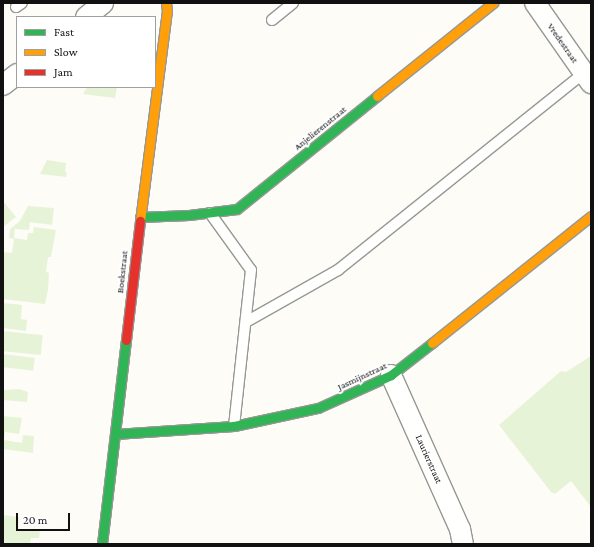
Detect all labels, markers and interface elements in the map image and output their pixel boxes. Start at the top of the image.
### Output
legend [16,16,156,88]
street label: Vredestraat [545,21,581,65]
text: Fast [54,25,74,39]
text: Slow [54,45,78,59]
text: Jam [54,65,73,79]
street label: Anjelierenstraat [291,103,349,153]
street label: Boekstraat [114,250,130,294]
street label: Jasmijnstraat [335,359,389,393]
street label: Laurierstraat [413,433,445,485]
scale bar [18,505,72,531]
text: 20 m [23,513,47,527]

